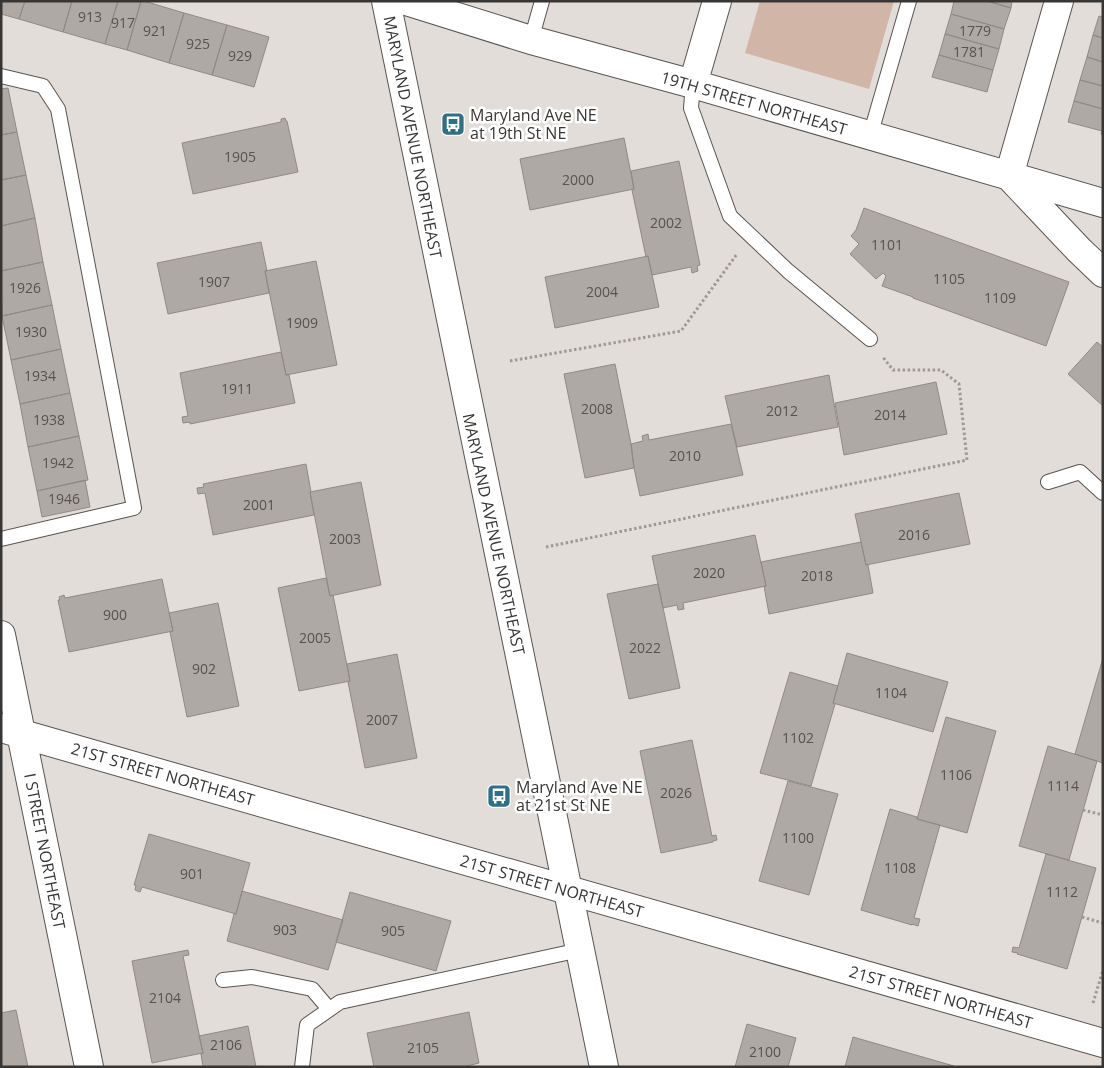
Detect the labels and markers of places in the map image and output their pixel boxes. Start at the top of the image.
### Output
place label: Maryland Ave NE at 19th St NE [470,104,597,144]
bus stop icon: Maryland Ave NE at 19th St NE [440,111,466,137]
place label: Maryland Ave NE at 21st St NE [516,776,643,816]
bus stop icon: Maryland Ave NE at 21st St NE [486,783,512,809]

